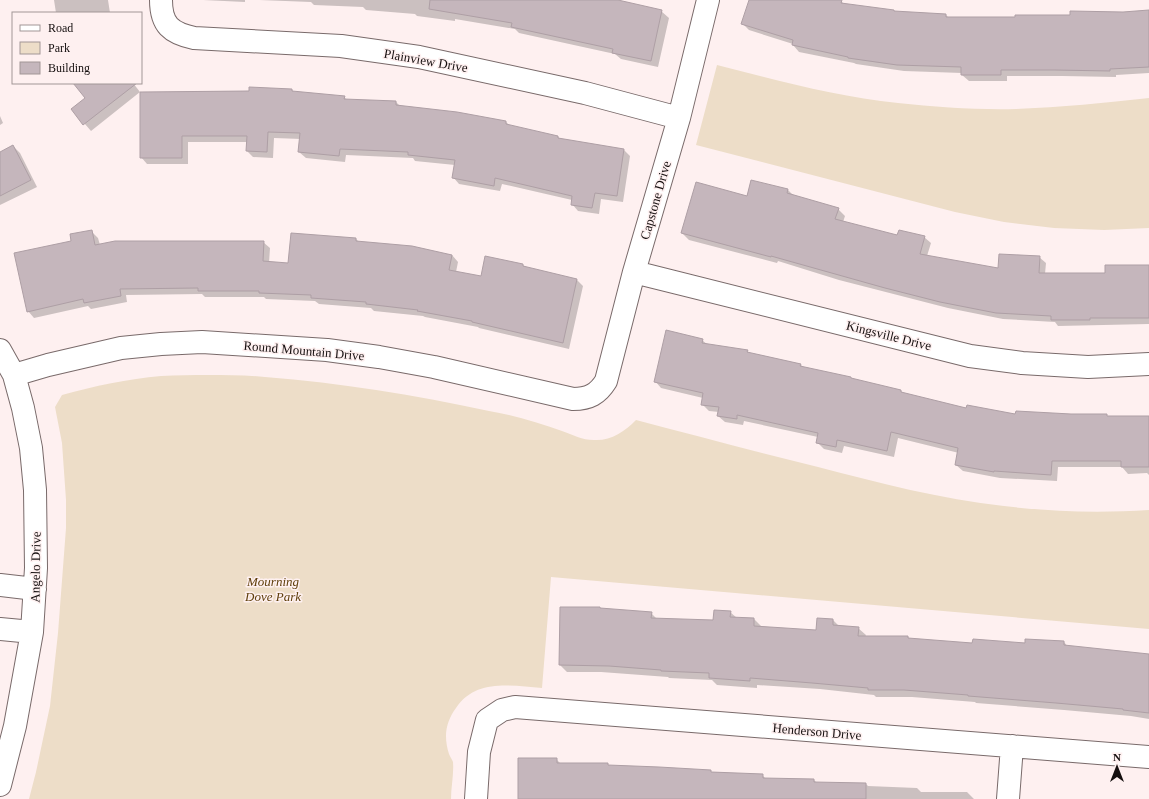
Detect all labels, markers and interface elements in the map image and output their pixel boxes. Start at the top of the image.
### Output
legend [12,12,142,84]
text: Road [48,21,73,35]
text: Park [48,41,70,55]
street label: Plainview Drive [383,46,469,75]
text: Building [48,61,90,75]
street label: Capstone Drive [637,159,674,241]
street label: Kingsville Drive [845,318,933,353]
street label: Round Mountain Drive [243,338,365,363]
street label: Angelo Drive [27,531,44,603]
park label: Mourning Dove Park [244,574,301,604]
street label: Henderson Drive [772,720,862,743]
north arrow [1097,747,1137,787]
text: N [1113,751,1121,763]

